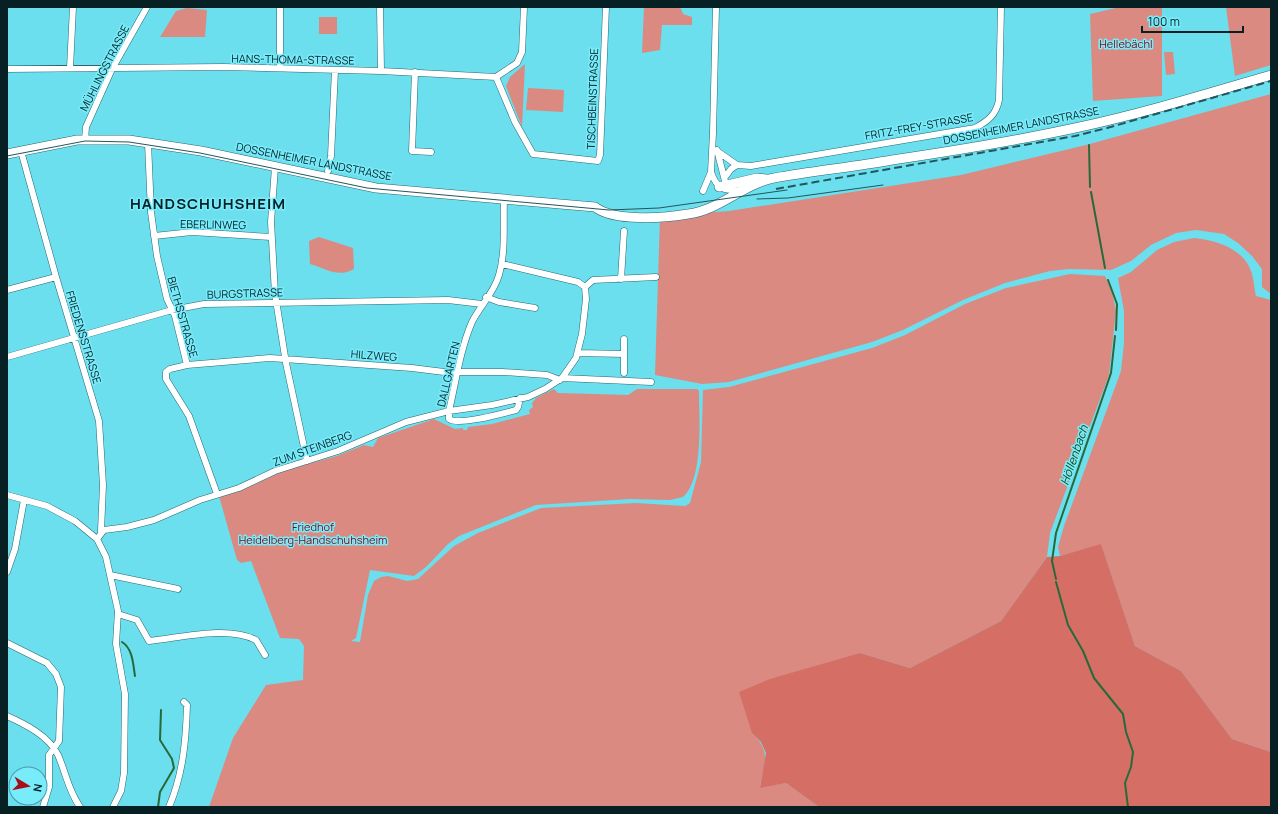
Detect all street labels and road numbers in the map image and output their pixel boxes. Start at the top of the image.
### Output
street label: MÜHLINGSTRASSE [76,22,132,114]
street label: TISCHBEINSTRASSE [583,48,601,150]
street label: HANS-THOMA-STRASSE [231,50,355,68]
street label: DOSSENHEIMER LANDSTRASSE [942,103,1100,147]
street label: FRITZ-FREY-STRASSE [864,109,974,143]
street label: DOSSENHEIMER LANDSTRASSE [235,139,393,183]
street label: EBERLINWEG [180,216,246,232]
street label: BIETHSSTRASSE [164,275,202,359]
street label: BURGSTRASSE [207,284,283,302]
street label: FRIEDENSSTRASSE [63,289,105,385]
street label: DALLGARTEN [433,340,463,408]
street label: HILZWEG [350,346,398,364]
street label: ZUM STEINBERG [270,427,354,469]

